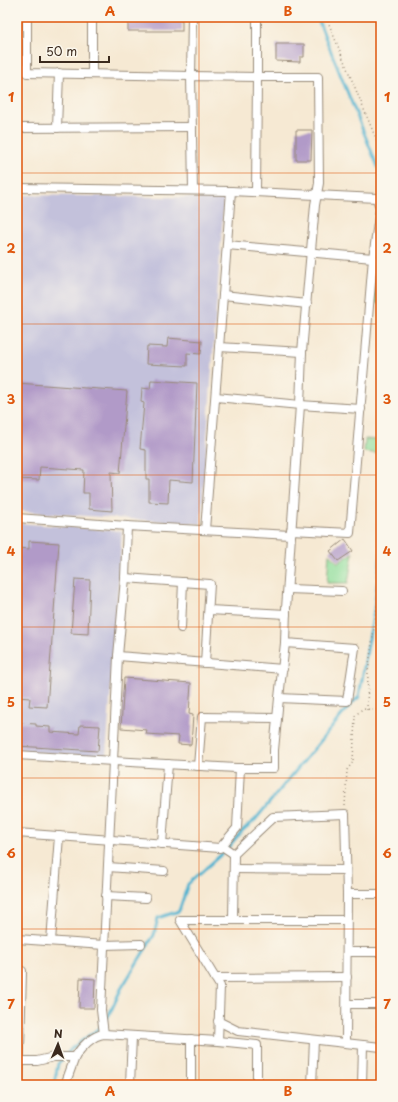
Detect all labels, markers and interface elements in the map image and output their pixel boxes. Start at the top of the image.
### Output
text: A [105,1,115,20]
text: B [284,1,293,20]
scale bar [40,38,109,64]
text: 50 m [46,42,77,60]
text: 1 [8,87,14,106]
text: 1 [384,87,390,106]
text: 2 [6,238,16,257]
text: 2 [382,238,392,257]
text: 3 [7,389,16,408]
text: 3 [383,389,392,408]
text: 4 [7,541,16,560]
text: 4 [383,541,392,560]
text: 5 [7,692,15,711]
text: 5 [383,692,391,711]
text: 6 [6,843,16,862]
text: 6 [382,843,392,862]
text: 7 [7,994,15,1013]
text: 7 [383,994,391,1013]
north arrow [38,1024,78,1064]
text: N [54,1025,63,1042]
text: A [105,1081,115,1100]
text: B [284,1081,293,1100]

